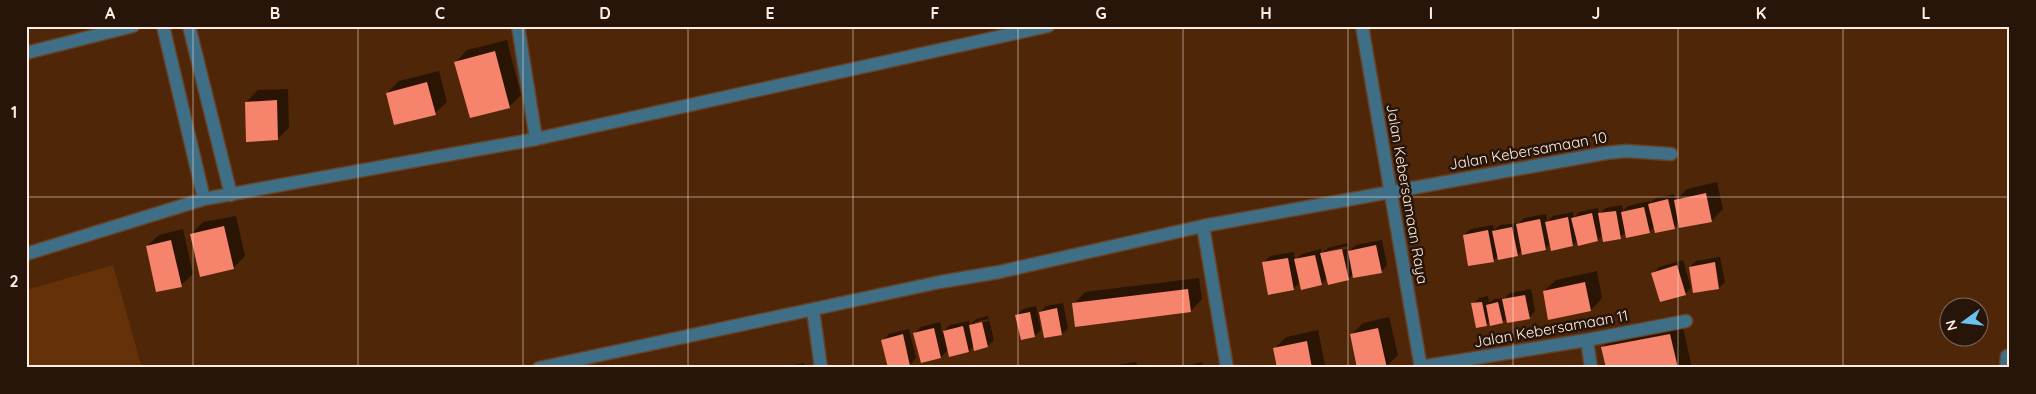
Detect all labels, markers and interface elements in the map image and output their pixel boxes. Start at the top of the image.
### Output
text: A [105,3,116,23]
text: B [270,3,280,23]
text: C [435,3,445,23]
text: D [599,3,611,23]
text: E [765,3,775,23]
text: F [931,3,940,23]
text: G [1095,3,1107,23]
text: H [1260,3,1272,23]
text: I [1429,3,1433,23]
text: J [1592,3,1600,23]
text: K [1756,3,1766,23]
text: L [1922,3,1931,23]
text: 1 [11,102,17,122]
street label: Jalan Kebersamaan Raya [1382,102,1433,285]
street label: Jalan Kebersamaan 10 [1447,127,1608,174]
text: 2 [9,271,19,291]
north arrow [1938,296,1988,346]
street label: Jalan Kebersamaan 11 [1472,306,1630,351]
text: N [1941,318,1961,333]

